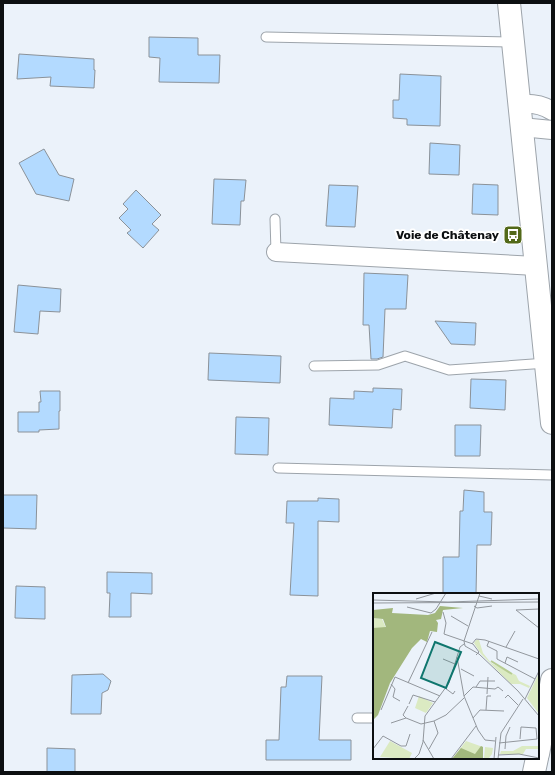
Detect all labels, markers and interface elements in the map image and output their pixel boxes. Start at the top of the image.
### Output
bus stop icon: Voie de Châtenay [502,224,524,246]
place label: Voie de Châtenay [396,228,499,242]
inset map [373,593,539,759]

